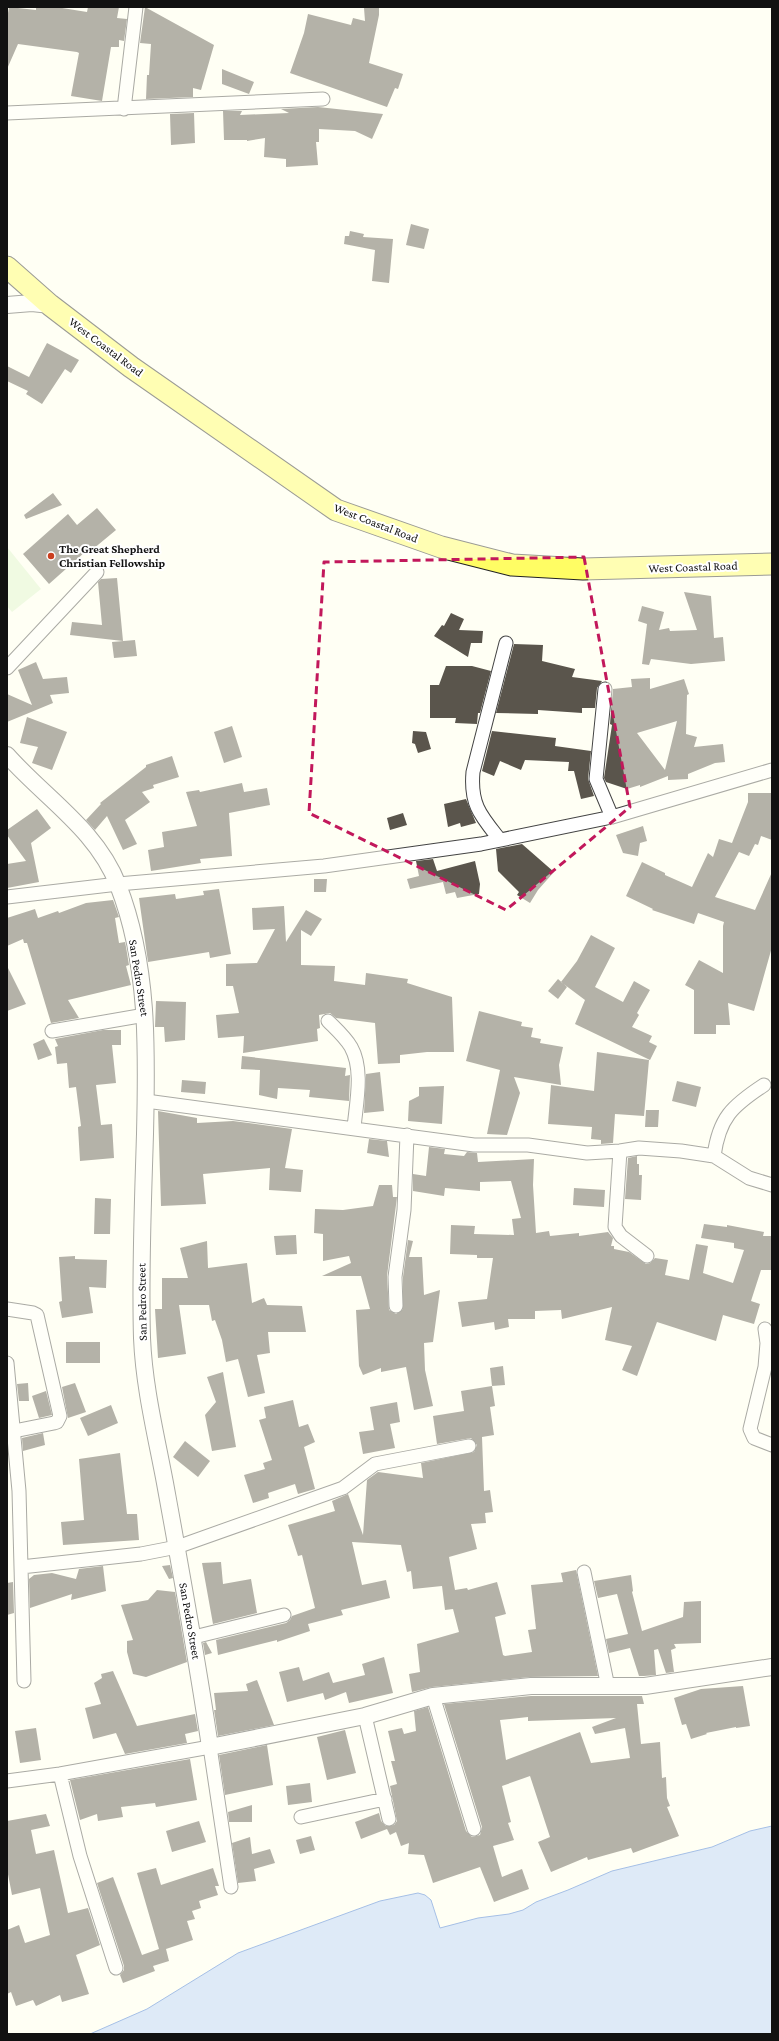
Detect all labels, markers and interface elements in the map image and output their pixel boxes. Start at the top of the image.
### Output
street label: West Coastal Road [66,315,146,380]
street label: West Coastal Road [332,500,421,546]
place label: The Great Shepherd Christian Fellowship [59,542,166,570]
marker: The Great Shepherd Christian Fellowship [46,551,56,561]
street label: West Coastal Road [648,558,738,576]
street label: San Pedro Street [126,939,152,1018]
street label: San Pedro Street [134,1262,150,1341]
street label: San Pedro Street [176,1582,204,1661]

